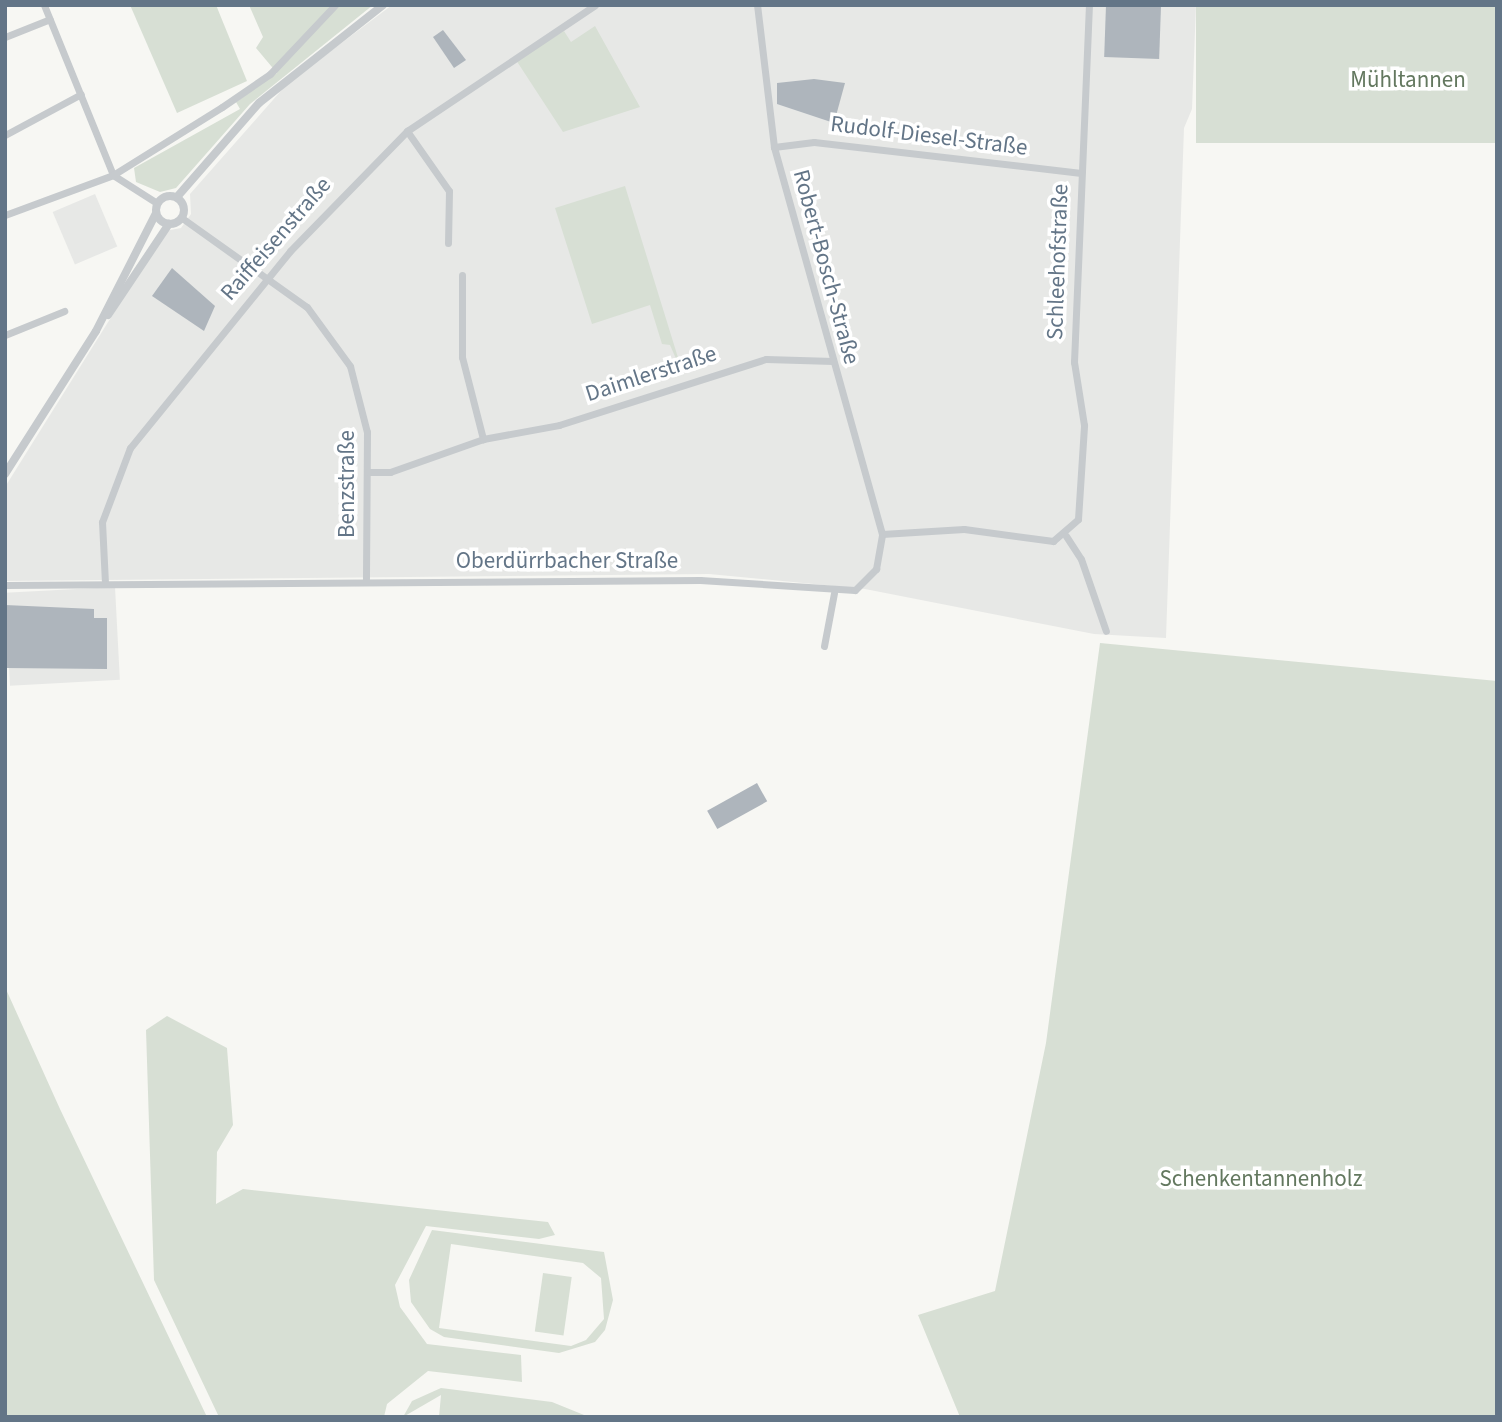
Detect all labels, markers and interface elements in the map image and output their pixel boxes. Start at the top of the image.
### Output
park label: Mühltannen [1350,66,1466,94]
street label: Rudolf-Diesel-Straße [829,110,1029,162]
street label: Robert-Bosch-Straße [787,167,865,367]
street label: Raiffeisenstraße [215,172,337,306]
street label: Schleehofstraße [1041,183,1075,341]
street label: Daimlerstraße [582,340,720,408]
street label: Benzstraße [333,430,361,538]
street label: Oberdürrbacher Straße [456,547,678,575]
park label: Schenkentannenholz [1160,1165,1362,1193]

